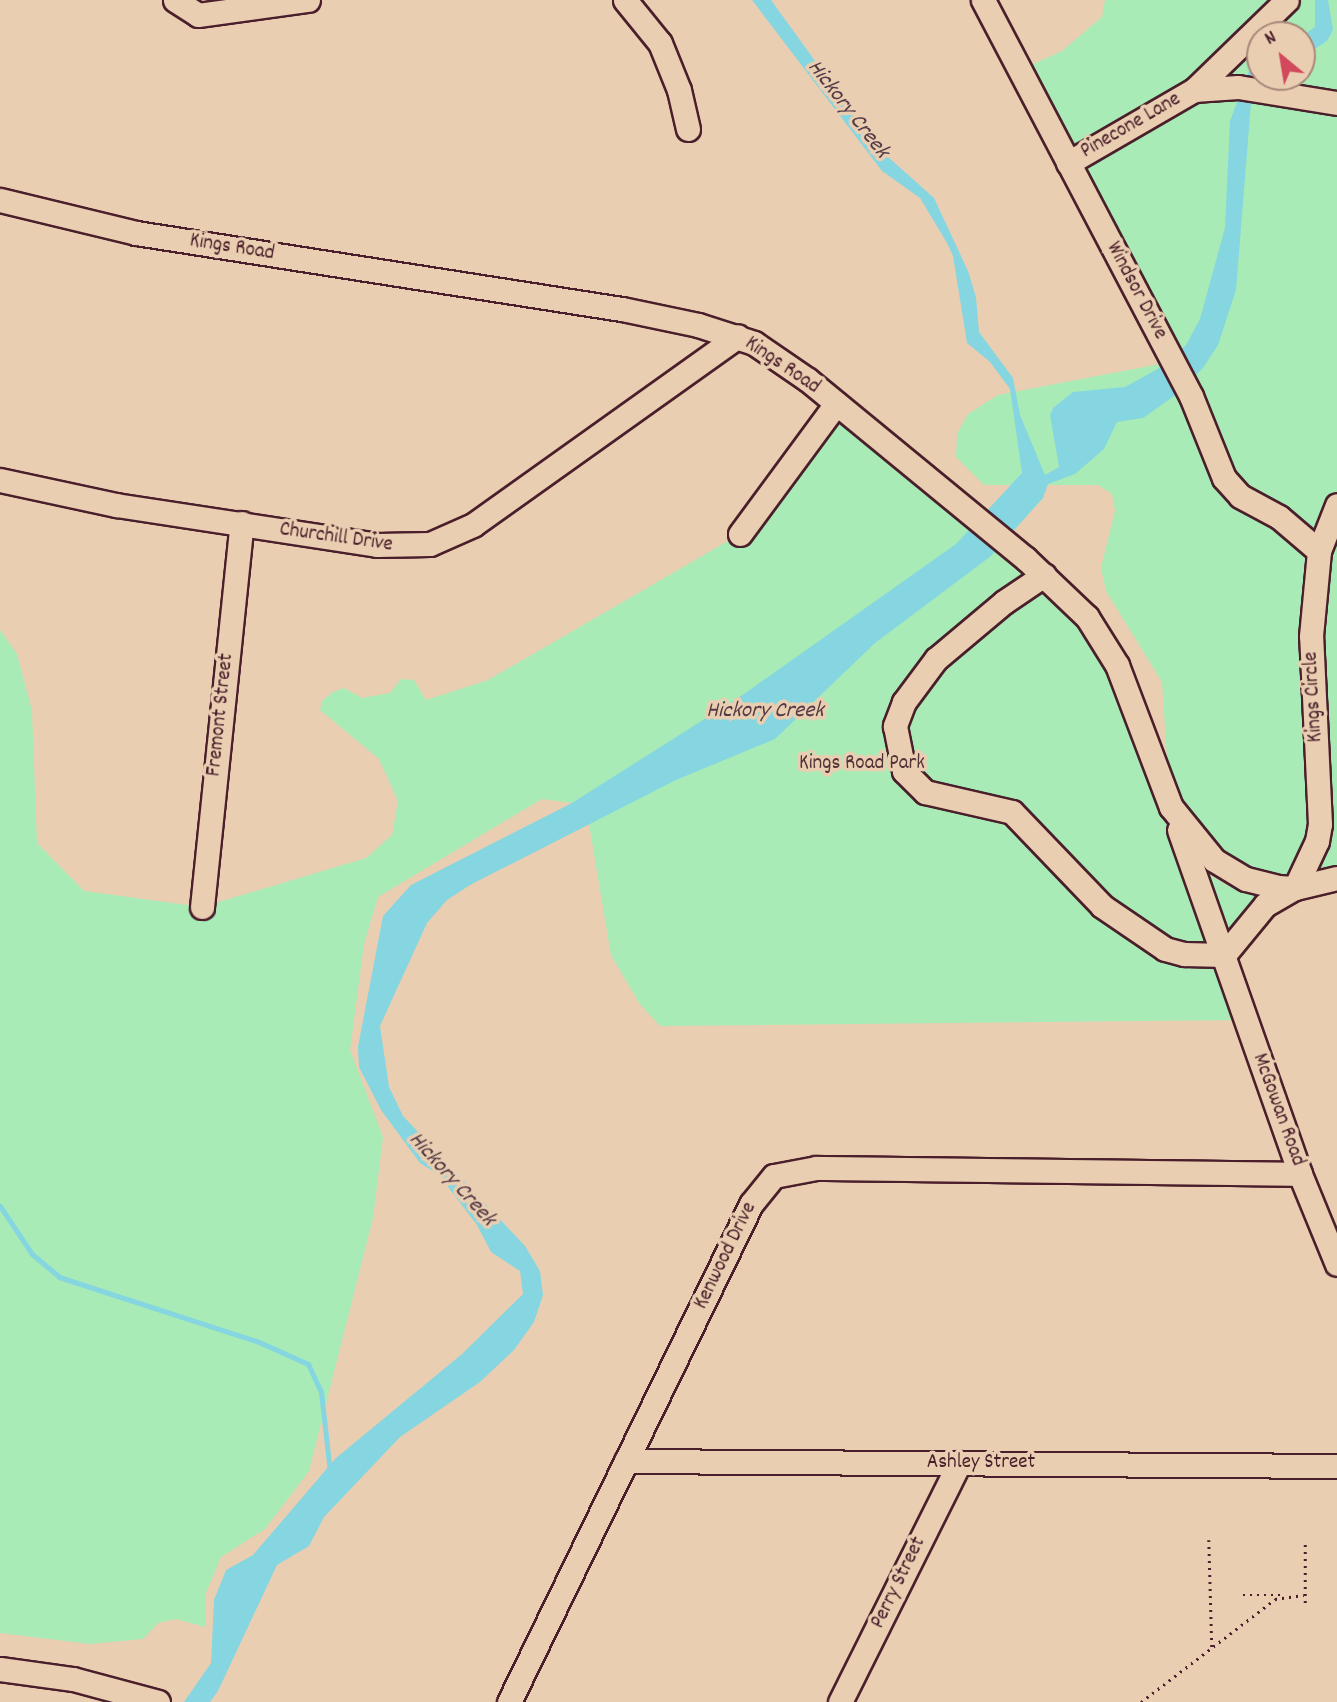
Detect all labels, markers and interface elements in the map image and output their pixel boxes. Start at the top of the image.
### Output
north arrow [1246,21,1316,91]
text: N [1260,25,1282,53]
water label: Hickory Creek [800,55,894,165]
street label: Pinecone Lane [1077,87,1185,165]
street label: Kings Road [188,229,276,267]
street label: Windsor Drive [1100,238,1172,344]
street label: Kings Road [740,332,824,400]
street label: Churchill Drive [278,518,394,558]
street label: Kings Circle [1299,651,1329,743]
street label: Fremont Street [202,652,240,778]
water label: Hickory Creek [706,698,824,726]
park label: Kings Road Park [799,751,925,777]
street label: McGowan Road [1246,1050,1310,1170]
water label: Hickory Creek [401,1127,501,1233]
street label: Kenwood Drive [689,1198,763,1314]
street label: Ashley Street [927,1450,1035,1476]
street label: Perry Street [866,1533,932,1633]

